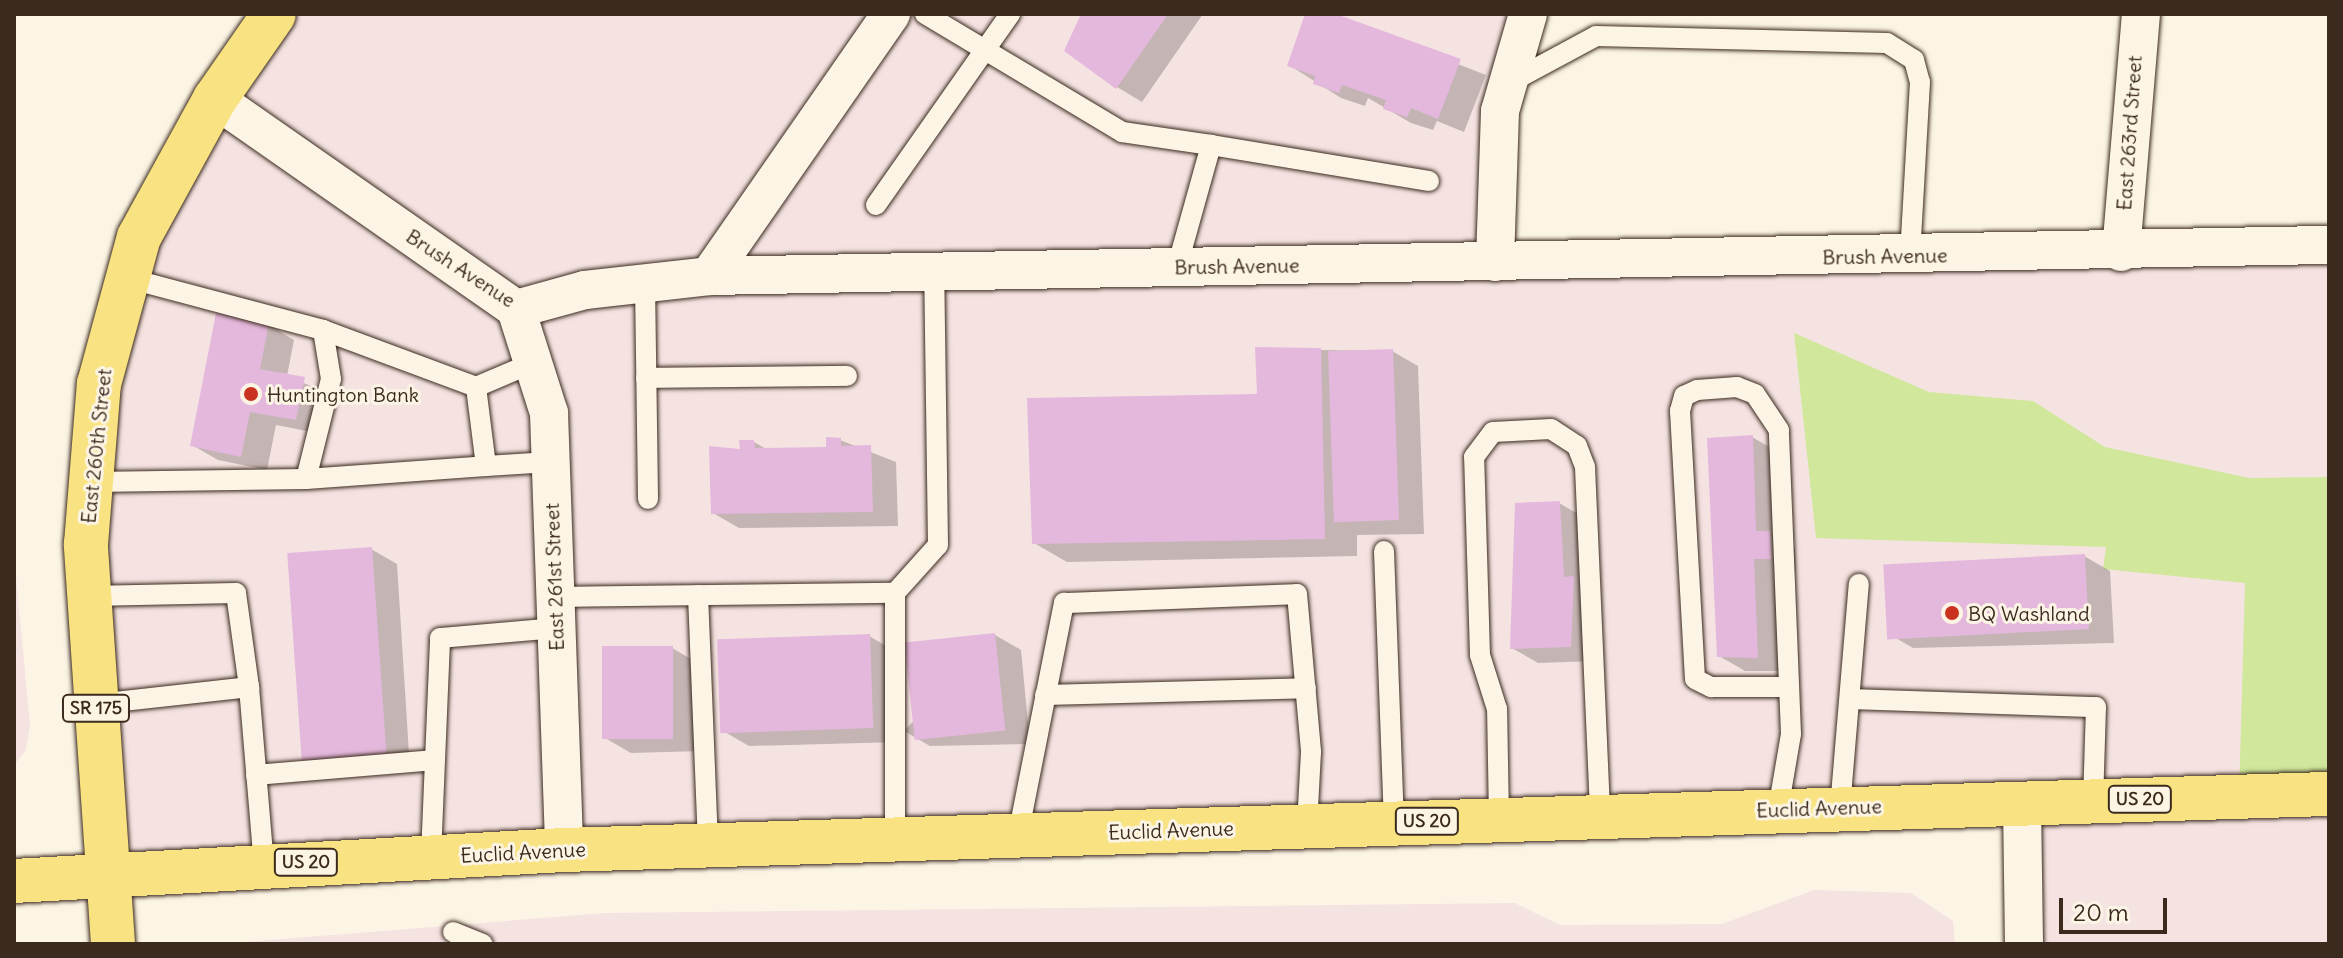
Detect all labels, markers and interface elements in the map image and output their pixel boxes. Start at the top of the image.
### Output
street label: East 263rd Street [2112,55,2146,211]
street label: Brush Avenue [402,224,520,312]
street label: Brush Avenue [1822,243,1948,269]
street label: Brush Avenue [1174,253,1300,279]
street label: East 260th Street [76,367,116,525]
place label: Huntington Bank [267,382,419,406]
marker: Huntington Bank [242,385,260,403]
street label: East 261st Street [539,503,569,651]
place label: BQ Washland [1968,601,2090,625]
marker: BQ Washland [1943,604,1961,622]
road number: SR 175 [60,694,132,722]
road number: US 20 [2106,785,2174,813]
street label: Euclid Avenue [1756,794,1882,822]
road number: US 20 [1393,807,1461,835]
street label: Euclid Avenue [1108,816,1234,844]
street label: Euclid Avenue [460,837,586,867]
road number: US 20 [272,848,340,876]
scale bar [2063,882,2171,932]
text: 20 m [2073,897,2129,927]

